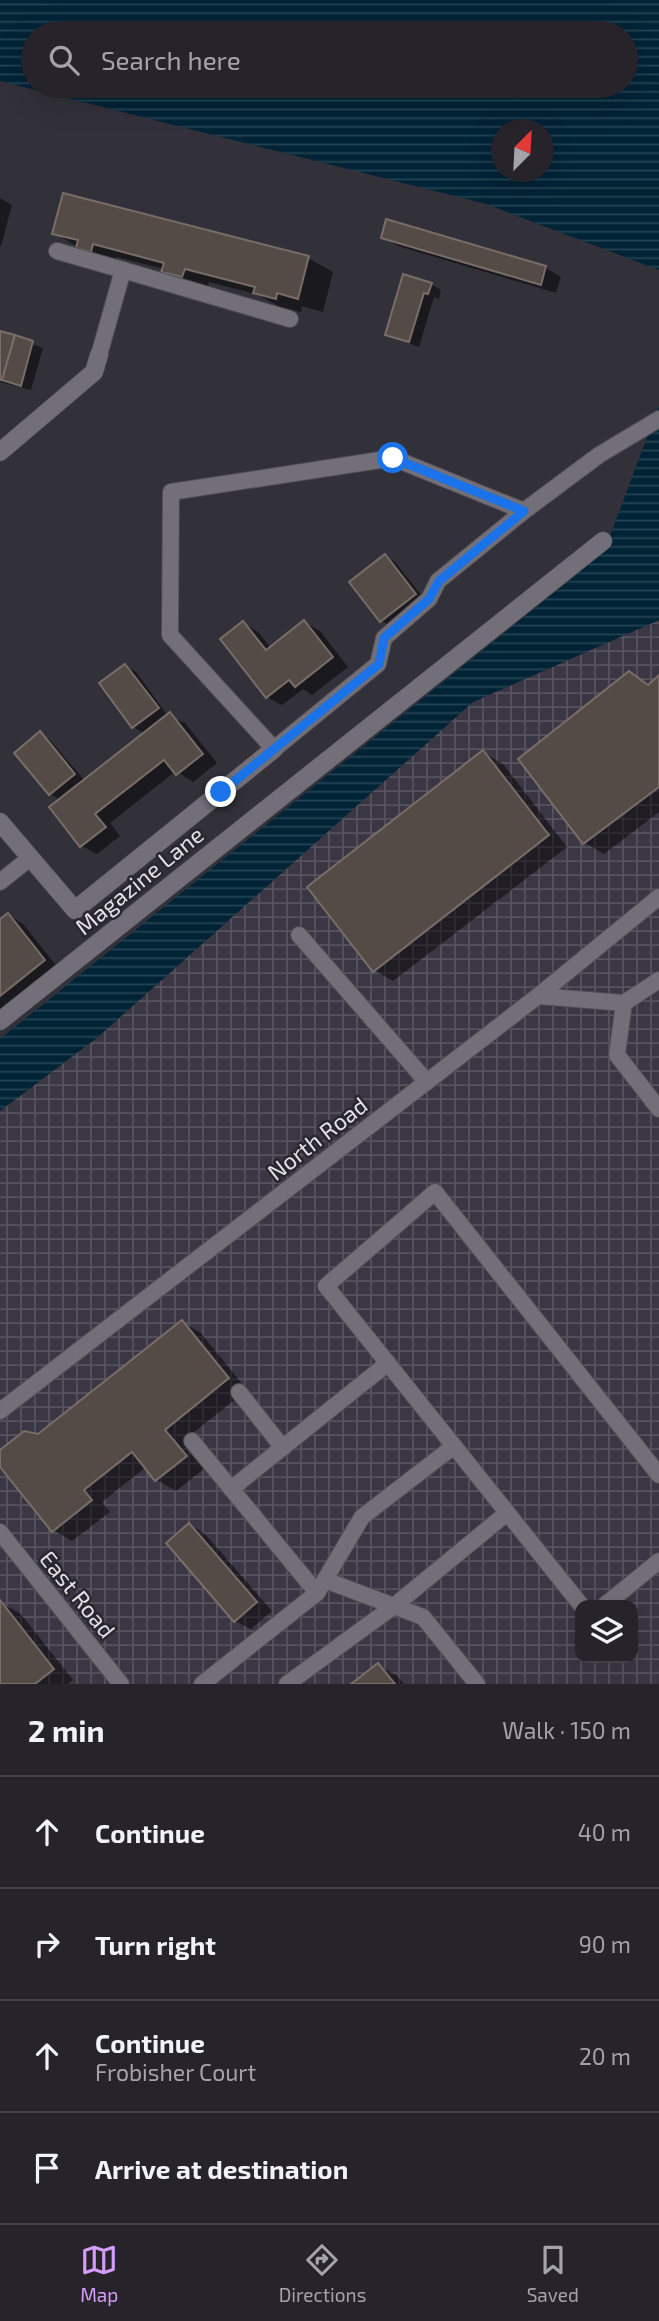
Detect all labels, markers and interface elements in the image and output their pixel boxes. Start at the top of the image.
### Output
search box [21,21,638,98]
icon: search [45,41,83,79]
text: Search here [101,44,241,75]
north arrow [491,119,554,182]
route start [377,442,408,473]
route end [205,776,236,807]
street label: Magazine Lane [69,820,209,940]
street label: North Road [262,1090,372,1186]
street label: East Road [34,1545,122,1643]
map controls [575,1600,638,1663]
button: layers [575,1600,638,1663]
text: 2 min [28,1712,105,1748]
text: Walk · 150 m [502,1716,631,1744]
icon: ahead [28,1813,66,1851]
text: Continue [95,1817,205,1848]
text: 40 m [578,1818,631,1846]
icon: right [28,1925,66,1963]
text: Turn right [95,1929,216,1960]
text: 90 m [579,1930,631,1958]
text: Continue [95,2027,205,2058]
icon: ahead [28,2037,66,2075]
text: 20 m [579,2042,631,2070]
text: Frobisher Court [95,2058,256,2086]
icon: arrive [28,2149,66,2187]
text: Arrive at destination [95,2153,348,2184]
tab: Map [80,2241,118,2306]
tab: Directions [279,2241,366,2306]
tab: Saved [527,2241,579,2306]

